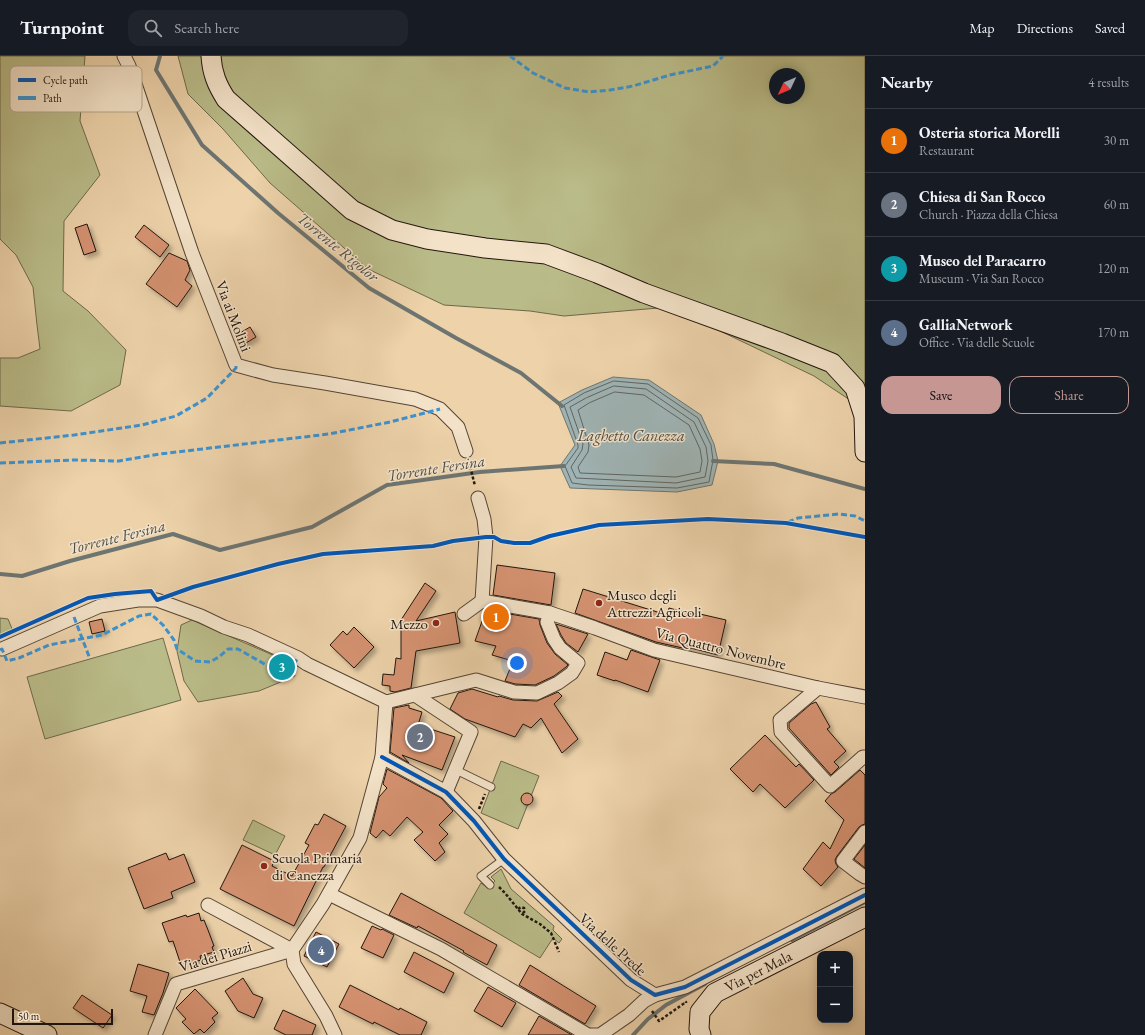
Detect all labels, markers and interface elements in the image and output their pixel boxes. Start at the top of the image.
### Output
search box [128,10,408,46]
text: Turnpoint [20,15,104,40]
icon: search [142,17,164,39]
text: Search here [174,18,239,37]
text: Map [969,19,995,37]
text: Directions [1017,19,1073,37]
text: Saved [1095,19,1125,37]
legend [10,66,142,112]
north arrow [769,68,805,104]
text: Nearby [881,71,933,93]
text: Cycle path [43,73,88,87]
text: 4 results [1088,74,1129,91]
text: Path [43,91,62,105]
text: Osteria storica Morelli [919,123,1060,142]
text: 1 [891,132,897,149]
text: 30 m [1104,132,1129,149]
text: Restaurant [919,142,974,159]
text: Chiesa di San Rocco [919,187,1045,206]
text: 2 [891,196,897,213]
text: 60 m [1104,196,1129,213]
text: Church · Piazza della Chiesa [919,206,1058,223]
water label: Torrente Rigolor [293,208,384,287]
text: Museo del Paracarro [919,251,1046,270]
text: 3 [891,260,897,277]
text: 120 m [1098,260,1129,277]
text: Museum · Via San Rocco [919,270,1044,287]
street label: Via ai Molini [212,278,256,354]
text: GalliaNetwork [919,315,1013,334]
text: 4 [891,324,897,341]
text: 170 m [1098,324,1129,341]
text: Office · Via delle Scuole [919,334,1035,351]
button: Save [881,376,1001,414]
button: Share [1009,376,1129,414]
water label: Laghetto Canezza [576,425,685,446]
water label: Torrente Fersina [385,450,487,486]
water label: Torrente Fersina [66,515,168,559]
place label: Museo degli Attrezzi Agricoli [606,585,702,621]
marker: Museo degli Attrezzi Agricoli [594,598,604,608]
pin: 1 [483,602,509,632]
place label: Mezzo [390,614,428,633]
marker: Mezzo [431,618,441,628]
street label: Via Quattro Novembre [654,623,788,673]
pin: 3 [269,652,295,682]
your location [507,653,527,673]
pin: 2 [407,722,433,752]
place label: Scuola Primaria di Canezza [272,848,362,884]
marker: Scuola Primaria di Canezza [259,861,269,871]
street label: Via delle Prede [575,909,651,979]
pin: 4 [308,935,334,965]
street label: Via dei Piazzi [176,936,254,976]
street label: Via per Mala [721,946,795,996]
map controls [817,951,853,1023]
button: + [817,951,853,987]
button: − [817,987,853,1023]
scale bar [12,1007,113,1026]
text: 50 m [18,1009,39,1023]

